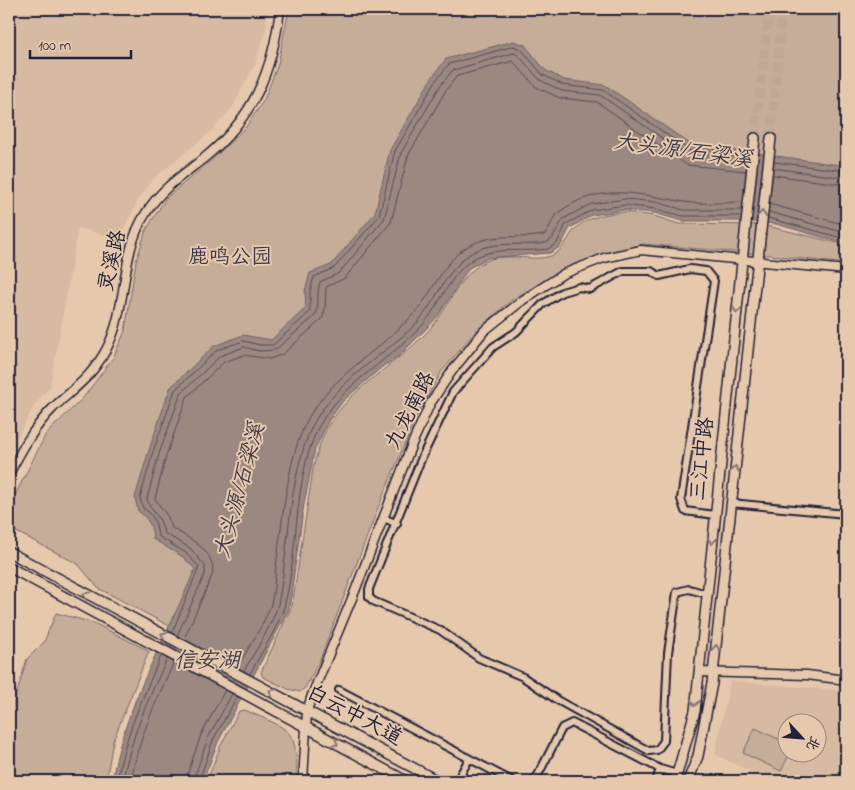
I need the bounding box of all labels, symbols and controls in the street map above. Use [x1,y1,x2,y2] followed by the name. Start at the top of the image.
[30,28,131,60] scale bar
[38,35,71,57] text: 100 m
[612,126,755,178] water label: 大头源/石梁溪
[756,210,767,218] one-way arrow
[91,227,135,295] street label: 灵溪路
[188,243,272,273] park label: 鹿鸣公园
[732,307,743,315] one-way arrow
[379,367,443,455] street label: 九龙南路
[684,416,722,502] street label: 三江中路
[208,419,275,562] water label: 大头源/石梁溪
[729,465,740,473] one-way arrow
[707,538,718,546] one-way arrow
[83,591,92,601] one-way arrow
[160,631,169,641] one-way arrow
[710,644,721,652] one-way arrow
[174,646,242,678] water label: 信安湖
[301,678,407,754] street label: 白云中大道
[269,688,278,698] one-way arrow
[690,699,701,707] one-way arrow
[778,712,828,762] north arrow
[800,732,825,754] text: 北
[330,737,339,747] one-way arrow

